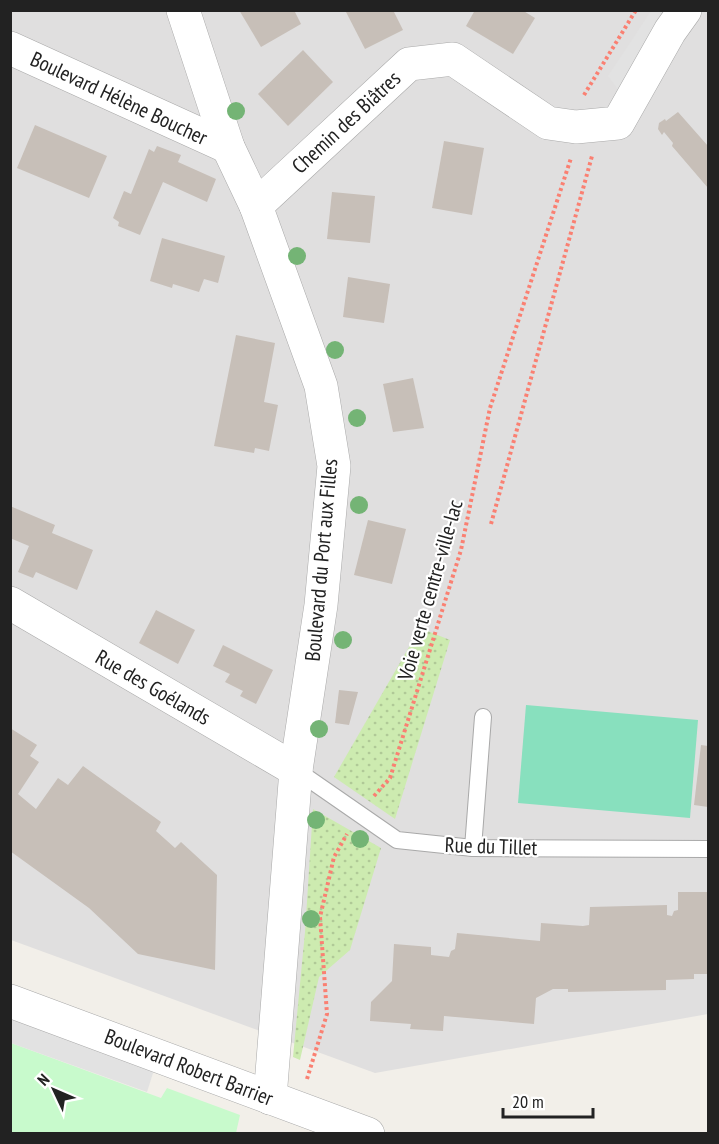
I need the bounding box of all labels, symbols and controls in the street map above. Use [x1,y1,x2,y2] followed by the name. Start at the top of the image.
[26,45,212,151] street label: Boulevard Hélène Boucher
[286,65,406,179] street label: Chemin des Biâtres
[299,458,343,662] street label: Boulevard du Port aux Filles
[391,496,469,684] street label: Voie verte centre-ville-lac
[91,643,215,731] street label: Rue des Goélands
[444,831,538,861] street label: Rue du Tillet
[101,1022,277,1112] street label: Boulevard Robert Barrier
[24,1060,84,1120] north arrow
[33,1070,53,1090] text: N
[503,1081,593,1119] scale bar
[512,1090,544,1113] text: 20 m

